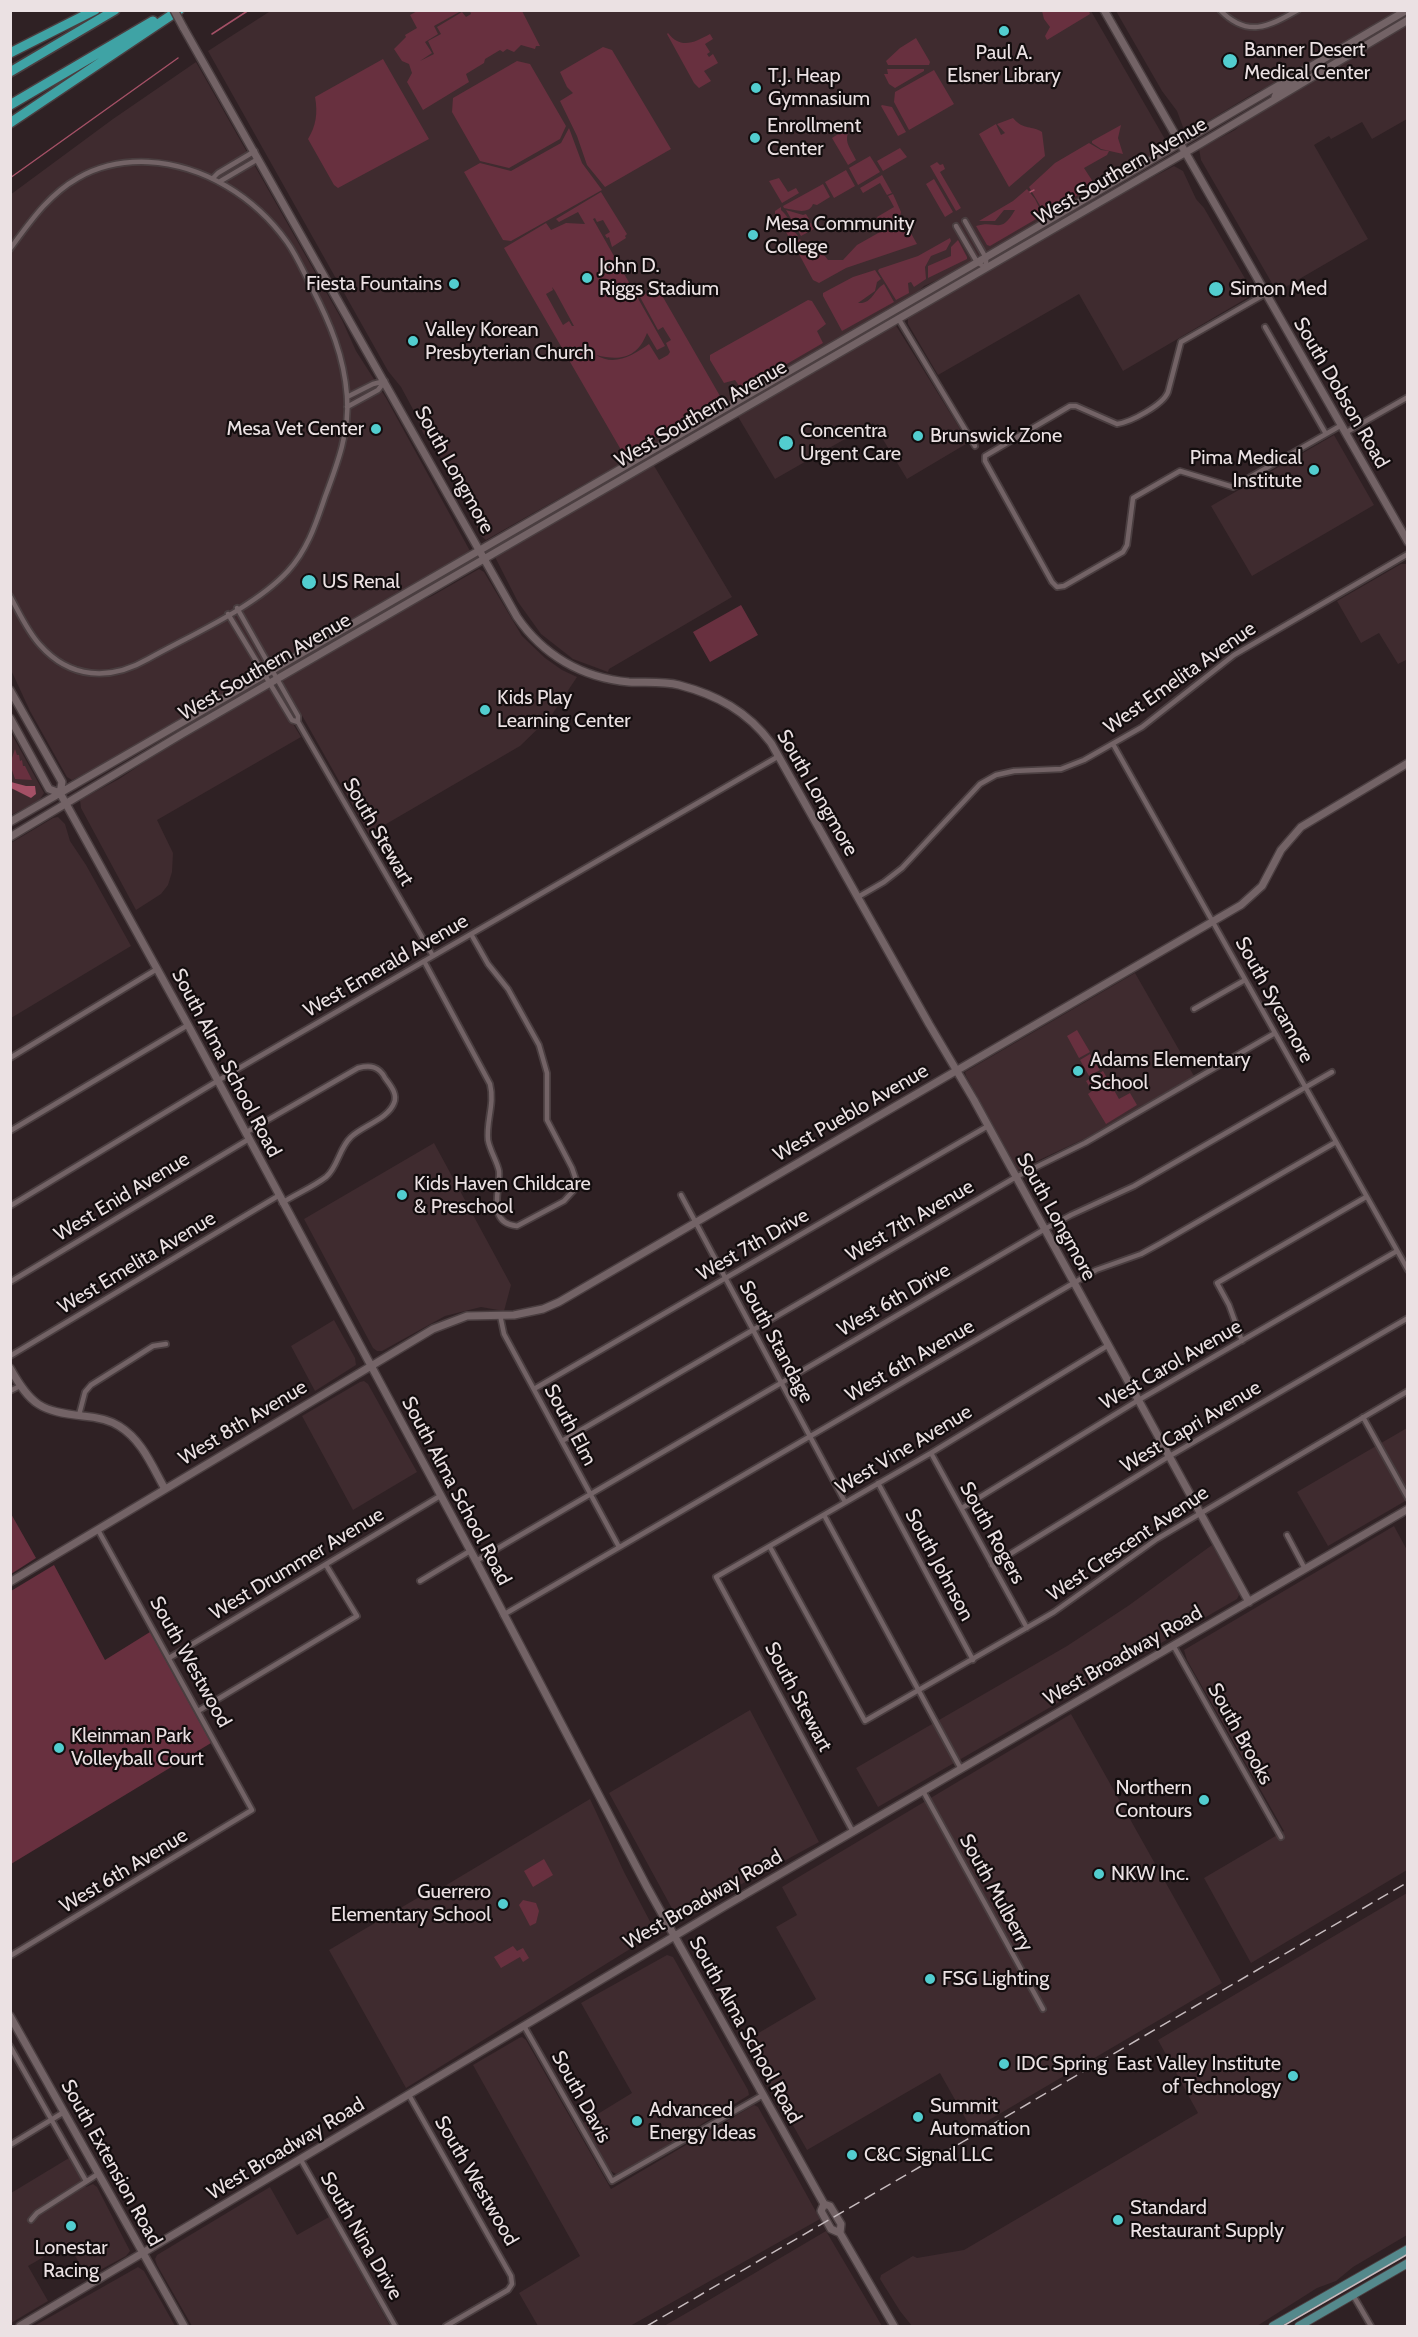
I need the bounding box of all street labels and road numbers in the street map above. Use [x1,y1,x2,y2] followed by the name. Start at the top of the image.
[1031,112,1211,230] street label: West Southern Avenue
[1288,313,1394,473] street label: South Dobson Road
[611,355,791,473] street label: West Southern Avenue
[409,402,499,538] street label: South Longmore
[175,608,355,726] street label: West Southern Avenue
[1099,617,1261,739] street label: West Emelita Avenue
[771,725,863,861] street label: South Longmore
[337,774,419,890] street label: South Stewart
[299,909,473,1023] street label: West Emerald Avenue
[1230,933,1318,1067] street label: South Sycamore
[166,965,286,1161] street label: South Alma School Road
[769,1059,933,1167] street label: West Pueblo Avenue
[50,1147,194,1247] street label: West Enid Avenue
[1011,1149,1101,1285] street label: South Longmore
[842,1175,978,1267] street label: West 7th Avenue
[693,1203,813,1287] street label: West 7th Drive
[54,1206,220,1320] street label: West Emelita Avenue
[833,1258,955,1342] street label: West 6th Drive
[734,1277,818,1407] street label: South Standage
[841,1314,979,1408] street label: West 6th Avenue
[1096,1315,1246,1415] street label: West Carol Avenue
[174,1375,312,1471] street label: West 8th Avenue
[1116,1376,1266,1478] street label: West Capri Avenue
[539,1380,601,1470] street label: South Elm
[396,1393,516,1589] street label: South Alma School Road
[832,1400,976,1500] street label: West Vine Avenue
[954,1478,1030,1588] street label: South Rogers
[1043,1481,1213,1607] street label: West Crescent Avenue
[206,1503,388,1625] street label: West Drummer Avenue
[899,1505,979,1625] street label: South Johnson
[144,1592,236,1732] street label: South Westwood
[1039,1601,1207,1711] street label: West Broadway Road
[759,1638,837,1756] street label: South Stewart
[1202,1679,1278,1789] street label: South Brooks
[56,1823,192,1919] street label: West 6th Avenue
[954,1830,1038,1956] street label: South Mulberry
[619,1845,787,1955] street label: West Broadway Road
[684,1932,806,2128] street label: South Alma School Road
[546,2047,616,2147] street label: South Davis
[55,2076,167,2250] street label: South Extension Road
[203,2093,369,2205] street label: West Broadway Road
[429,2112,523,2250] street label: South Westwood
[315,2168,407,2304] street label: South Nina Drive

